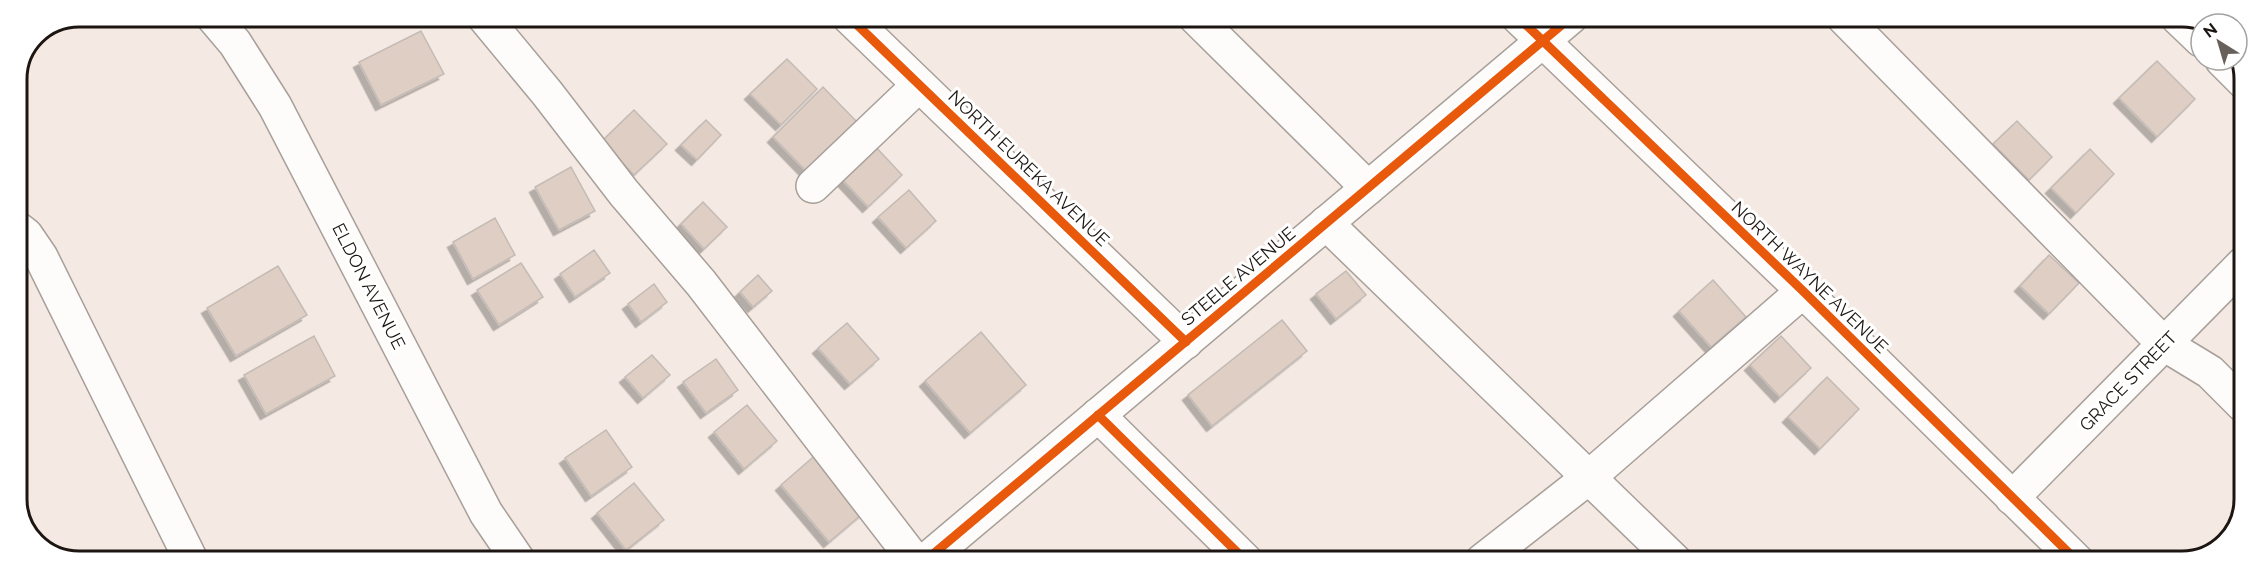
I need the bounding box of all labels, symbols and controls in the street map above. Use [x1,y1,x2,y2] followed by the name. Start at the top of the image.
[2189,12,2249,72] north arrow
[2200,19,2221,42] text: N
[944,86,1114,250] street label: NORTH EUREKA AVENUE
[1727,197,1893,357] street label: NORTH WAYNE AVENUE
[328,220,410,353] street label: ELDON AVENUE
[1177,222,1299,330] street label: STEELE AVENUE
[2075,327,2181,435] street label: GRACE STREET

